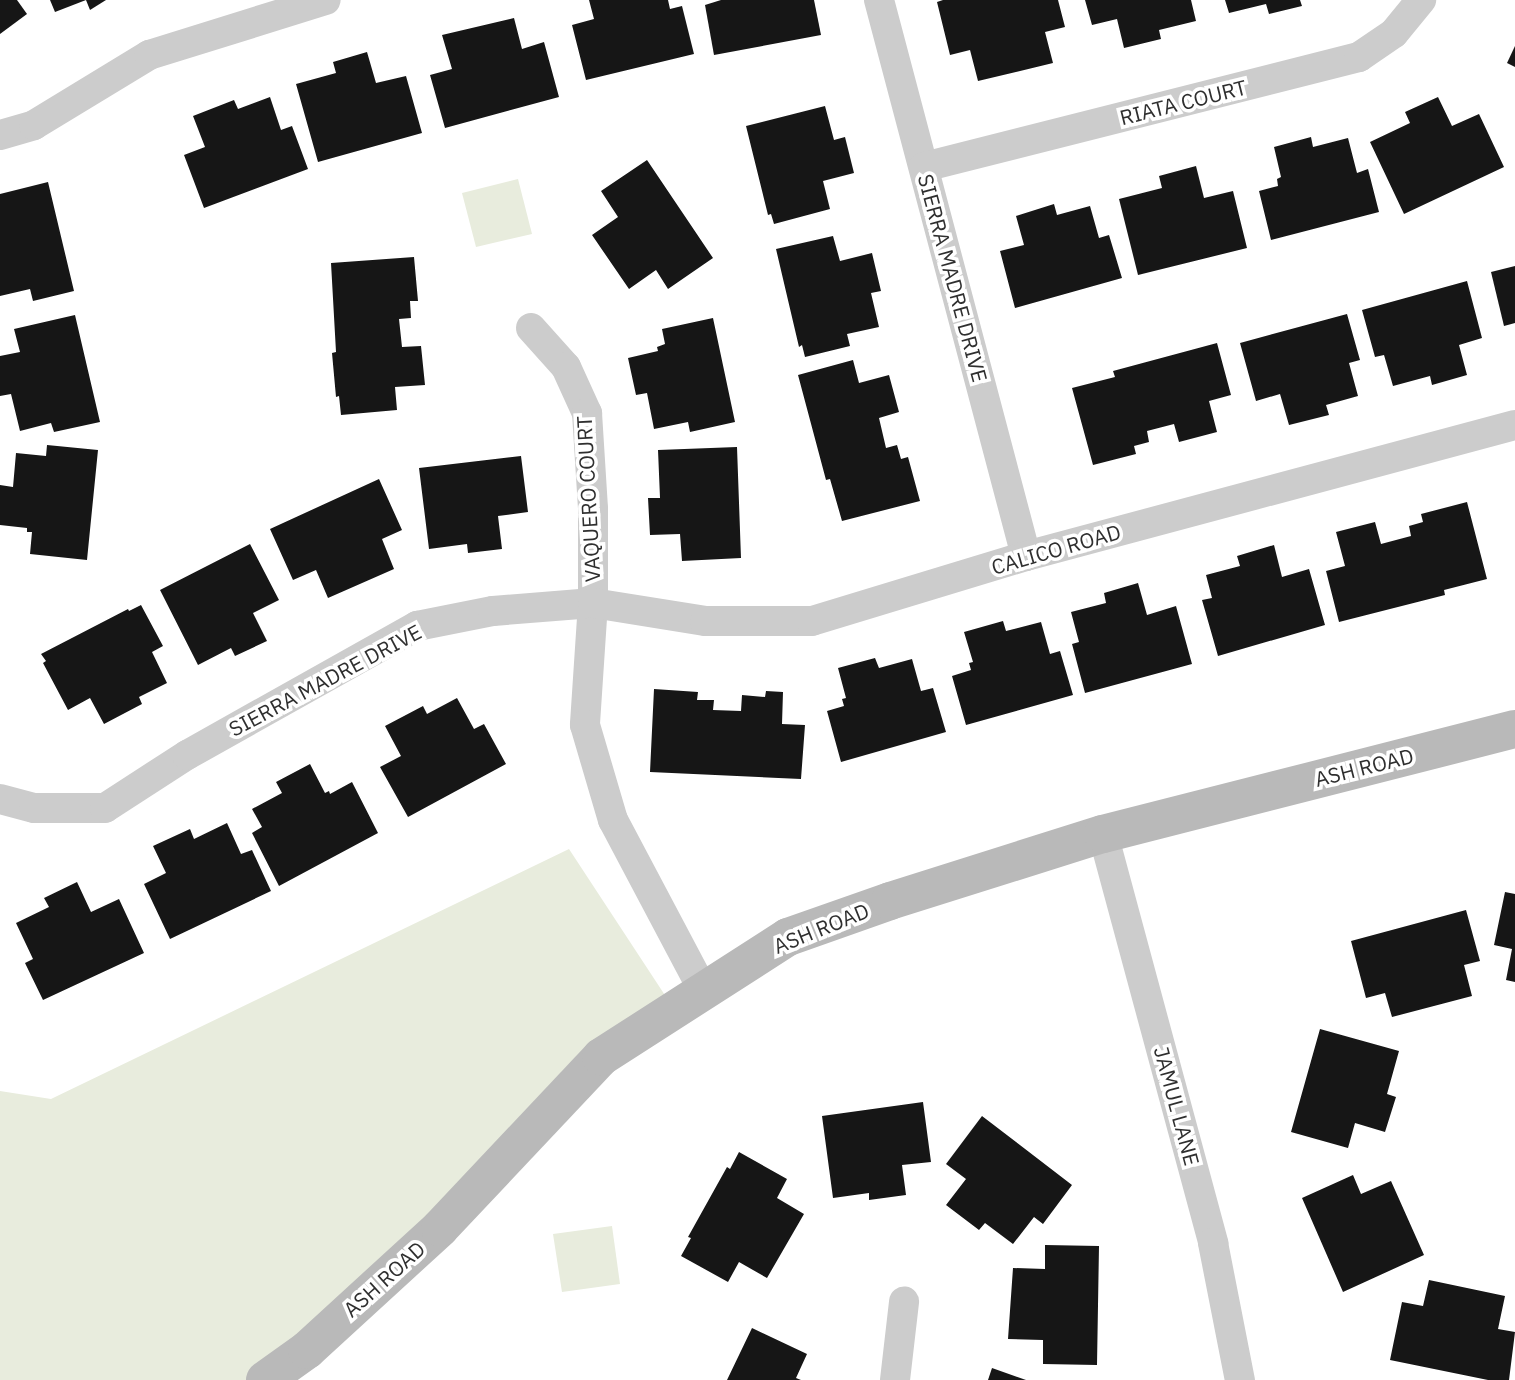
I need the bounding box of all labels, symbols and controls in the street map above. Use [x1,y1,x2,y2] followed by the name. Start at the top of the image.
[1117,74,1249,130] street label: RIATA COURT
[913,171,993,385] street label: SIERRA MADRE DRIVE
[571,415,605,583] street label: VAQUERO COURT
[988,519,1124,579] street label: CALICO ROAD
[224,619,426,741] street label: SIERRA MADRE DRIVE
[1312,743,1416,791] street label: ASH ROAD
[770,897,872,959] street label: ASH ROAD
[1149,1044,1205,1168] street label: JAMUL LANE
[338,1236,430,1322] street label: ASH ROAD

